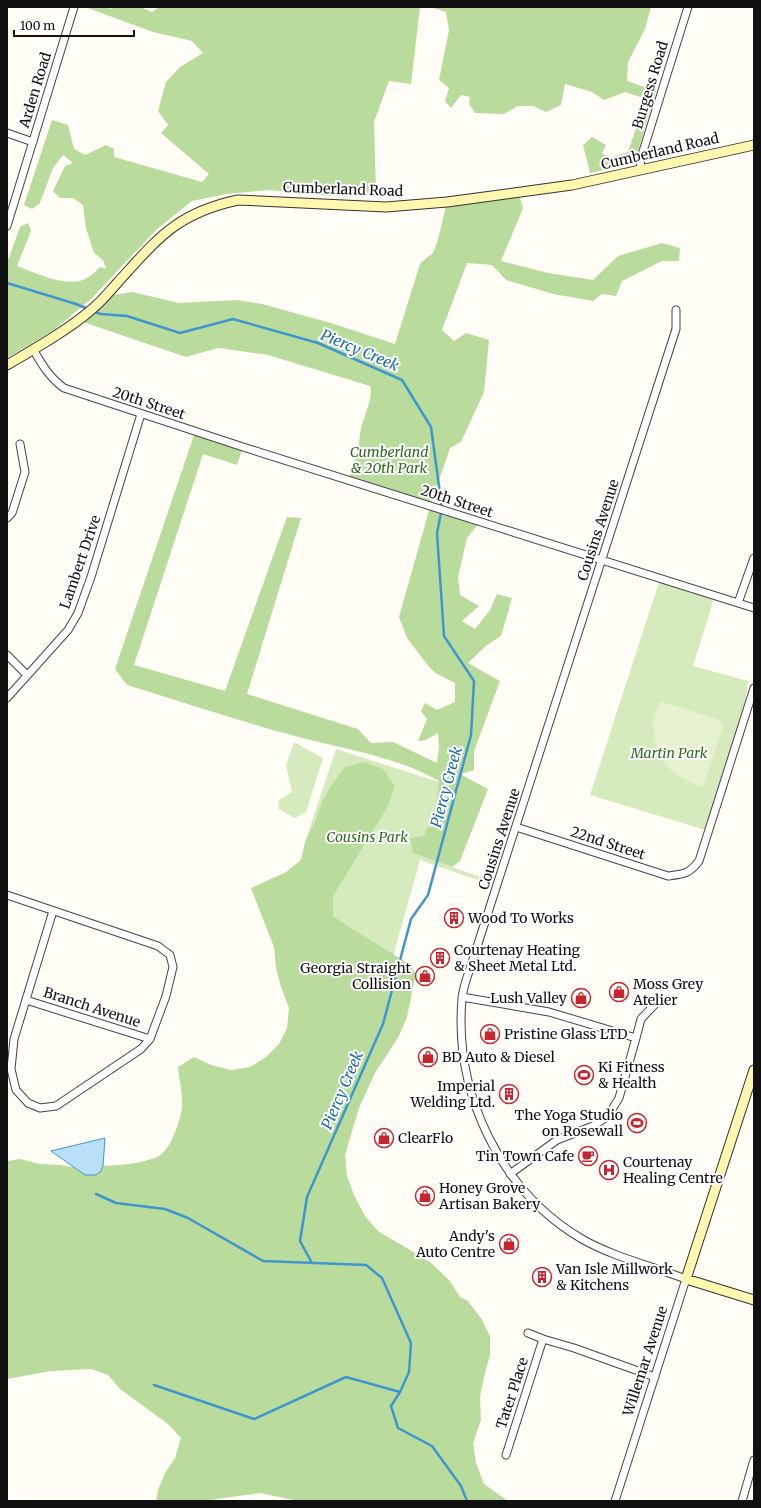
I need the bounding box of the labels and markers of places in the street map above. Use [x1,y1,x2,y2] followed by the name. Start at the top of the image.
[443,907,465,929] building icon: Wood To Works
[467,909,574,927] place label: Wood To Works
[454,941,581,975] place label: Courtenay Heating & Sheet Metal Ltd.
[429,947,451,969] building icon: Courtenay Heating & Sheet Metal Ltd.
[300,959,412,993] place label: Georgia Straight Collision
[414,965,436,987] shop icon: Georgia Straight Collision
[632,975,704,1009] place label: Moss Grey Atelier
[608,981,630,1003] shop icon: Moss Grey Atelier
[570,987,592,1009] shop icon: Lush Valley
[490,989,568,1007] place label: Lush Valley
[479,1023,501,1045] shop icon: Pristine Glass LTD
[504,1025,628,1043] place label: Pristine Glass LTD
[417,1046,439,1068] shop icon: BD Auto & Diesel
[442,1048,556,1066] place label: BD Auto & Diesel
[598,1058,665,1092] place label: Ki Fitness & Health
[573,1064,595,1086] sports icon: Ki Fitness & Health
[410,1077,496,1111] place label: Imperial Welding Ltd.
[498,1083,520,1105] building icon: Imperial Welding Ltd.
[514,1106,624,1140] place label: The Yoga Studio on Rosewall
[626,1112,648,1134] sports icon: The Yoga Studio on Rosewall
[373,1127,395,1149] shop icon: ClearFlo
[398,1129,453,1147] place label: ClearFlo
[577,1145,599,1167] cafe icon: Tin Town Cafe
[476,1147,574,1165] place label: Tin Town Cafe
[623,1153,723,1187] place label: Courtenay Healing Centre
[598,1159,620,1181] hospital icon: Courtenay Healing Centre
[438,1179,541,1213] place label: Honey Grove Artisan Bakery
[414,1185,436,1207] shop icon: Honey Grove Artisan Bakery
[415,1227,495,1261] place label: Andy's Auto Centre
[498,1233,520,1255] shop icon: Andy's Auto Centre
[555,1260,673,1294] place label: Van Isle Millwork & Kitchens
[531,1266,553,1288] building icon: Van Isle Millwork & Kitchens

